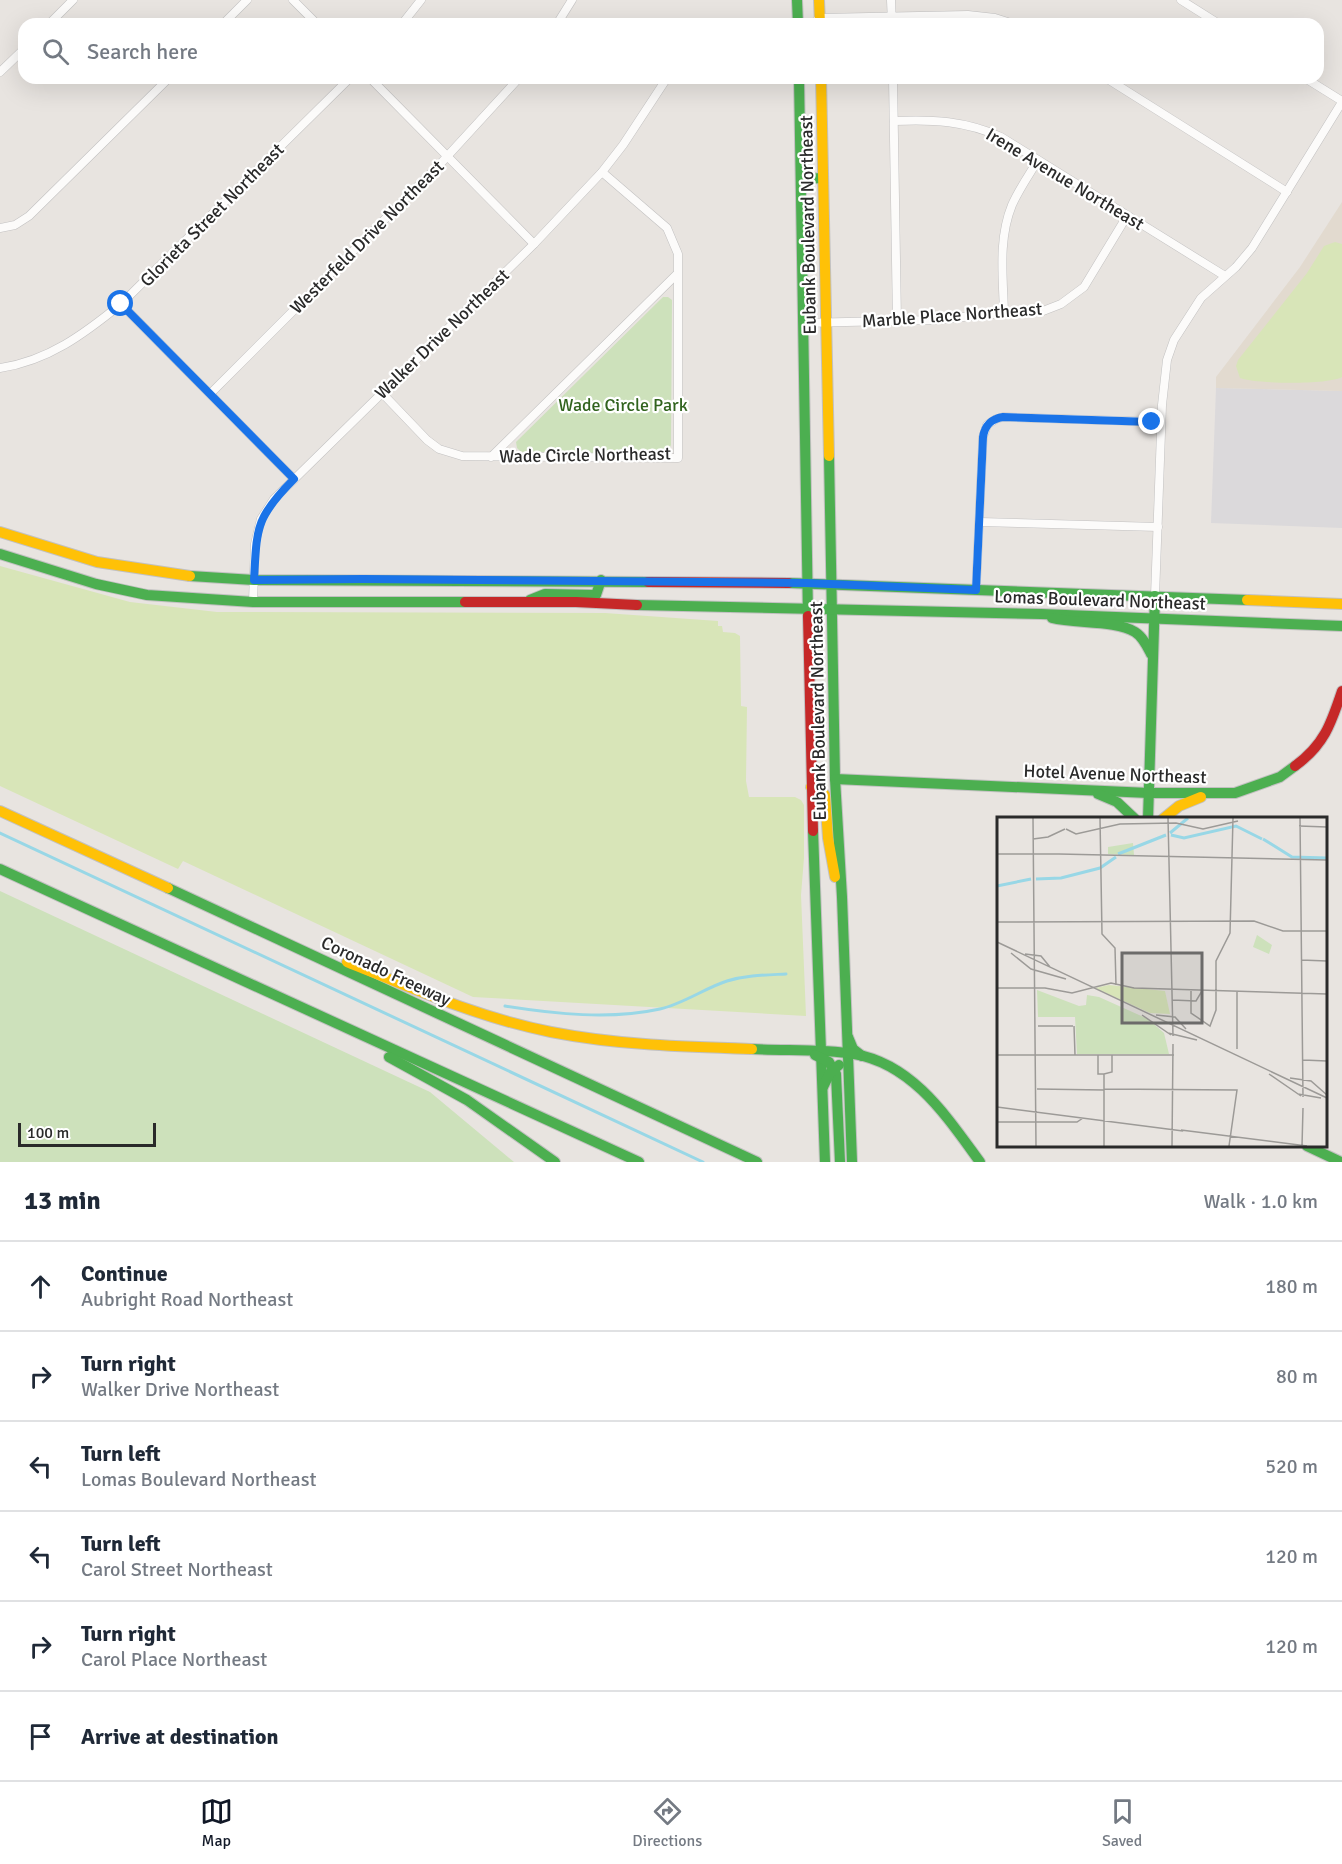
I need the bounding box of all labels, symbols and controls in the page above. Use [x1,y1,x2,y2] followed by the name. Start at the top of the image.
[18,18,1324,84] search box
[39,35,72,68] icon: search
[87,38,198,65] text: Search here
[795,115,821,335] street label: Eubank Boulevard Northeast
[982,123,1148,235] street label: Irene Avenue Northeast
[136,139,288,291] street label: Glorieta Street Northeast
[285,155,449,319] street label: Westerfeld Drive Northeast
[370,264,514,404] street label: Walker Drive Northeast
[107,290,133,316] route start
[861,298,1043,332] street label: Marble Place Northeast
[558,394,688,416] park label: Wade Circle Park
[1138,408,1164,434] route end
[499,443,671,467] street label: Wade Circle Northeast
[994,585,1206,615] street label: Lomas Boulevard Northeast
[805,601,831,821] street label: Eubank Boulevard Northeast
[1023,760,1207,788] street label: Hotel Avenue Northeast
[997,817,1327,1147] inset map
[318,931,455,1011] street label: Coronado Freeway
[18,1120,156,1148] scale bar
[27,1123,69,1143] text: 100 m
[24,1185,101,1217] text: 13 min
[1204,1189,1318,1214] text: Walk · 1.0 km
[81,1260,168,1287] text: Continue
[24,1270,57,1303] icon: ahead
[1265,1274,1318,1299] text: 180 m
[81,1287,293,1312] text: Aubright Road Northeast
[81,1350,176,1377] text: Turn right
[24,1360,57,1393] icon: right
[1276,1364,1318,1389] text: 80 m
[81,1377,279,1402] text: Walker Drive Northeast
[81,1440,161,1467] text: Turn left
[24,1450,57,1483] icon: left
[1265,1454,1318,1479] text: 520 m
[81,1467,316,1492] text: Lomas Boulevard Northeast
[81,1530,161,1557] text: Turn left
[24,1540,57,1573] icon: left
[1265,1544,1318,1569] text: 120 m
[81,1557,273,1582] text: Carol Street Northeast
[81,1620,176,1647] text: Turn right
[24,1630,57,1663] icon: right
[1265,1634,1318,1659] text: 120 m
[81,1647,267,1672] text: Carol Place Northeast
[24,1720,57,1753] icon: arrive
[81,1723,278,1750] text: Arrive at destination
[200,1795,233,1851] tab: Map
[632,1795,702,1851] tab: Directions
[1102,1795,1142,1851] tab: Saved

